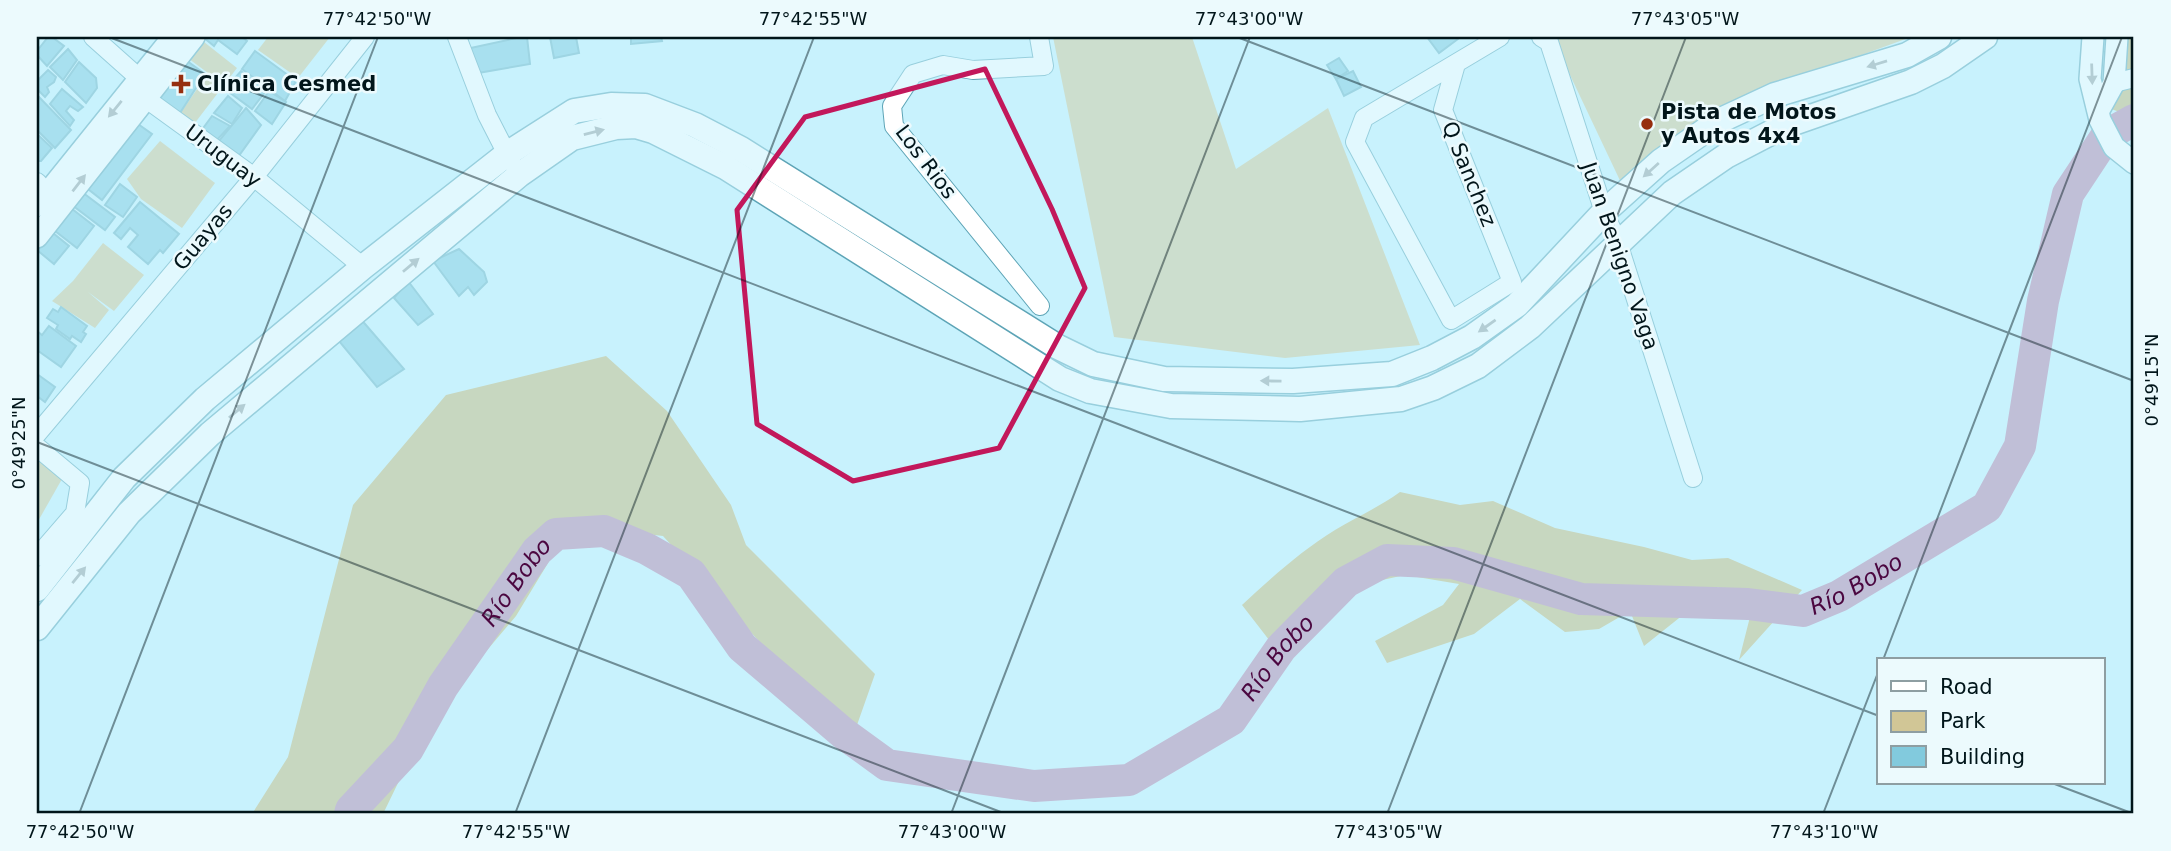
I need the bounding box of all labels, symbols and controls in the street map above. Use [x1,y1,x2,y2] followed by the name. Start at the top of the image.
[323,8,432,29] text: 77°42'50"W
[759,8,868,29] text: 77°42'55"W
[1195,8,1304,29] text: 77°43'00"W
[1631,8,1740,29] text: 77°43'05"W
[1867,60,1888,70] one-way arrow
[2086,63,2098,85] one-way arrow
[197,72,376,96] place label: Clínica Cesmed
[171,74,191,94] marker: Clínica Cesmed
[107,99,122,117] one-way arrow
[1661,100,1837,148] place label: Pista de Motos y Autos 4x4
[1639,116,1655,132] marker: Pista de Motos y Autos 4x4
[1437,118,1501,230] street label: Q Sanchez
[180,120,266,192] street label: Uruguay
[891,120,961,204] street label: Los Rios
[583,126,605,137] one-way arrow
[1576,157,1663,353] street label: Juan Benigno Vaga
[1642,162,1660,178] one-way arrow
[71,175,86,193] one-way arrow
[169,199,237,275] street label: Guayas
[403,258,420,273] one-way arrow
[1478,319,1496,333] one-way arrow
[2141,334,2162,426] text: 0°49'15"N
[1260,375,1282,387] one-way arrow
[8,397,29,489] text: 0°49'25"N
[228,403,246,419] one-way arrow
[476,532,556,631] water label: Río Bobo
[1806,548,1907,620] water label: Río Bobo
[72,566,87,584] one-way arrow
[1236,609,1319,705] water label: Río Bobo
[1877,658,2104,784] legend
[1940,675,1993,699] text: Road
[1940,709,1986,733] text: Park
[1940,745,2025,769] text: Building
[26,821,135,842] text: 77°42'50"W
[462,821,571,842] text: 77°42'55"W
[898,821,1007,842] text: 77°43'00"W
[1334,821,1443,842] text: 77°43'05"W
[1770,821,1879,842] text: 77°43'10"W

